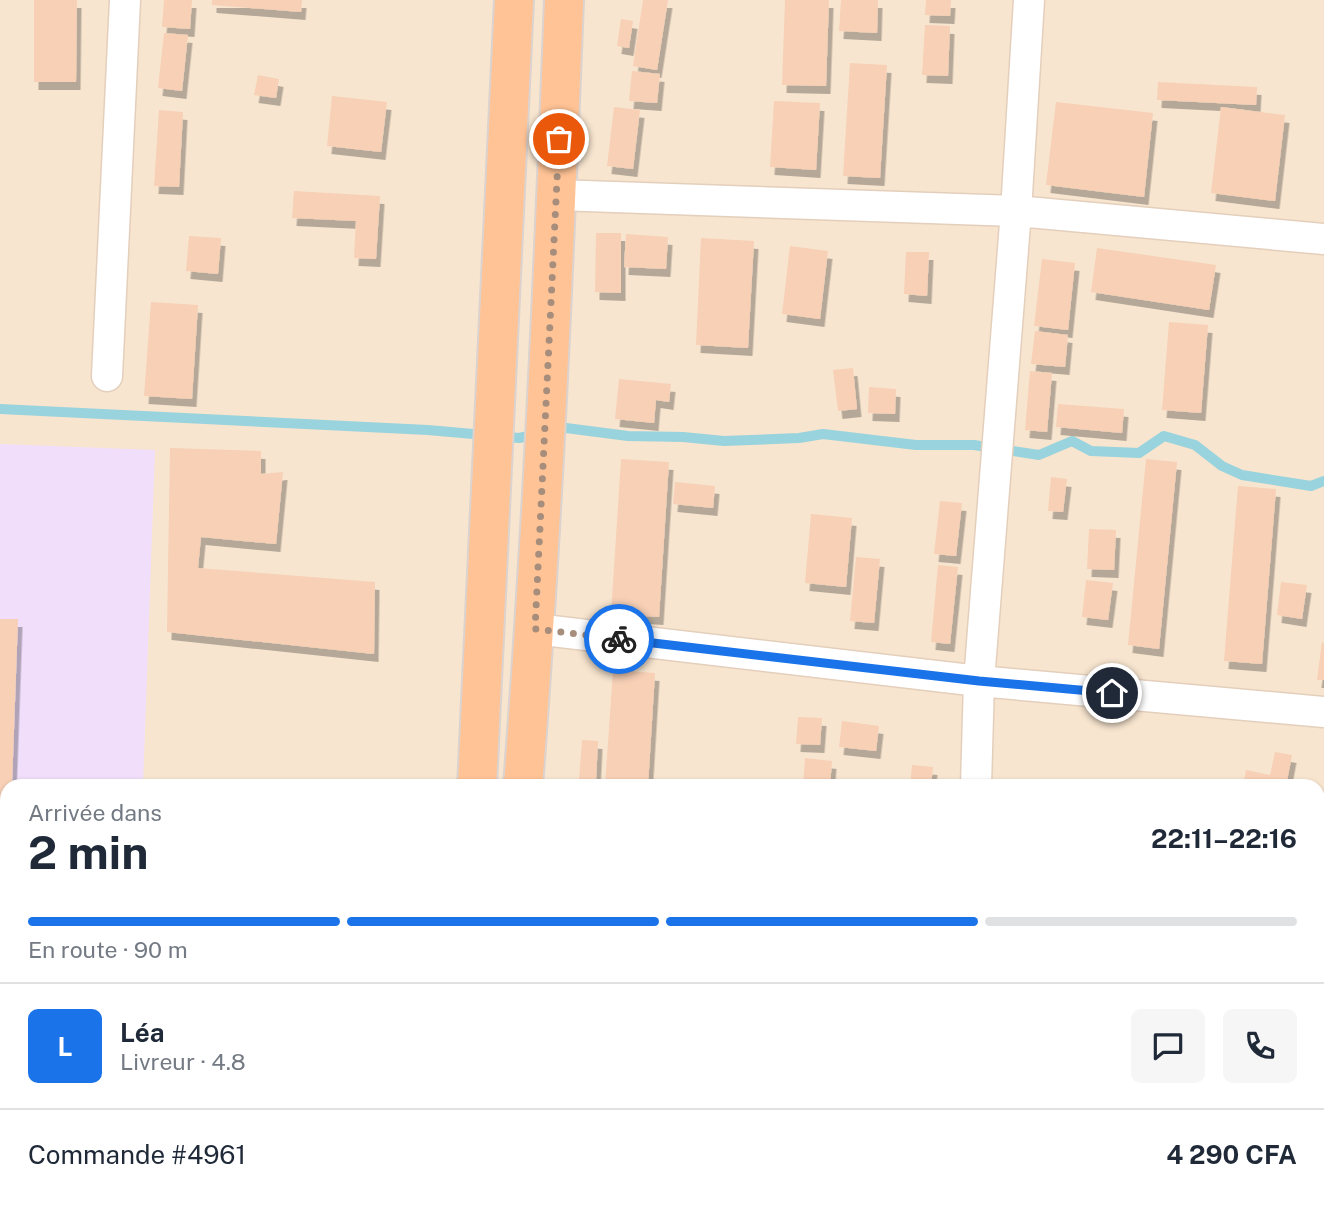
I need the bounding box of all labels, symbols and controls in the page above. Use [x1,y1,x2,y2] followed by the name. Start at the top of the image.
[529,109,589,169] pin
[540,120,578,158] icon: bag
[584,604,654,674] courier
[600,620,638,658] icon: bike
[1082,663,1142,723] pin
[1093,674,1131,712] icon: home
[28,799,162,826] text: Arrivée dans
[1151,823,1297,854] text: 22:11–22:16
[28,825,148,879] text: 2 min
[28,936,188,963] text: En route · 90 m
[1131,1009,1205,1083] button: chat
[1223,1009,1297,1083] button: phone
[120,1017,164,1048] text: Léa
[57,1031,73,1062] text: L
[120,1048,246,1075] text: Livreur · 4.8
[28,1139,246,1170] text: Commande #4961
[1166,1139,1297,1170] text: 4 290 CFA

